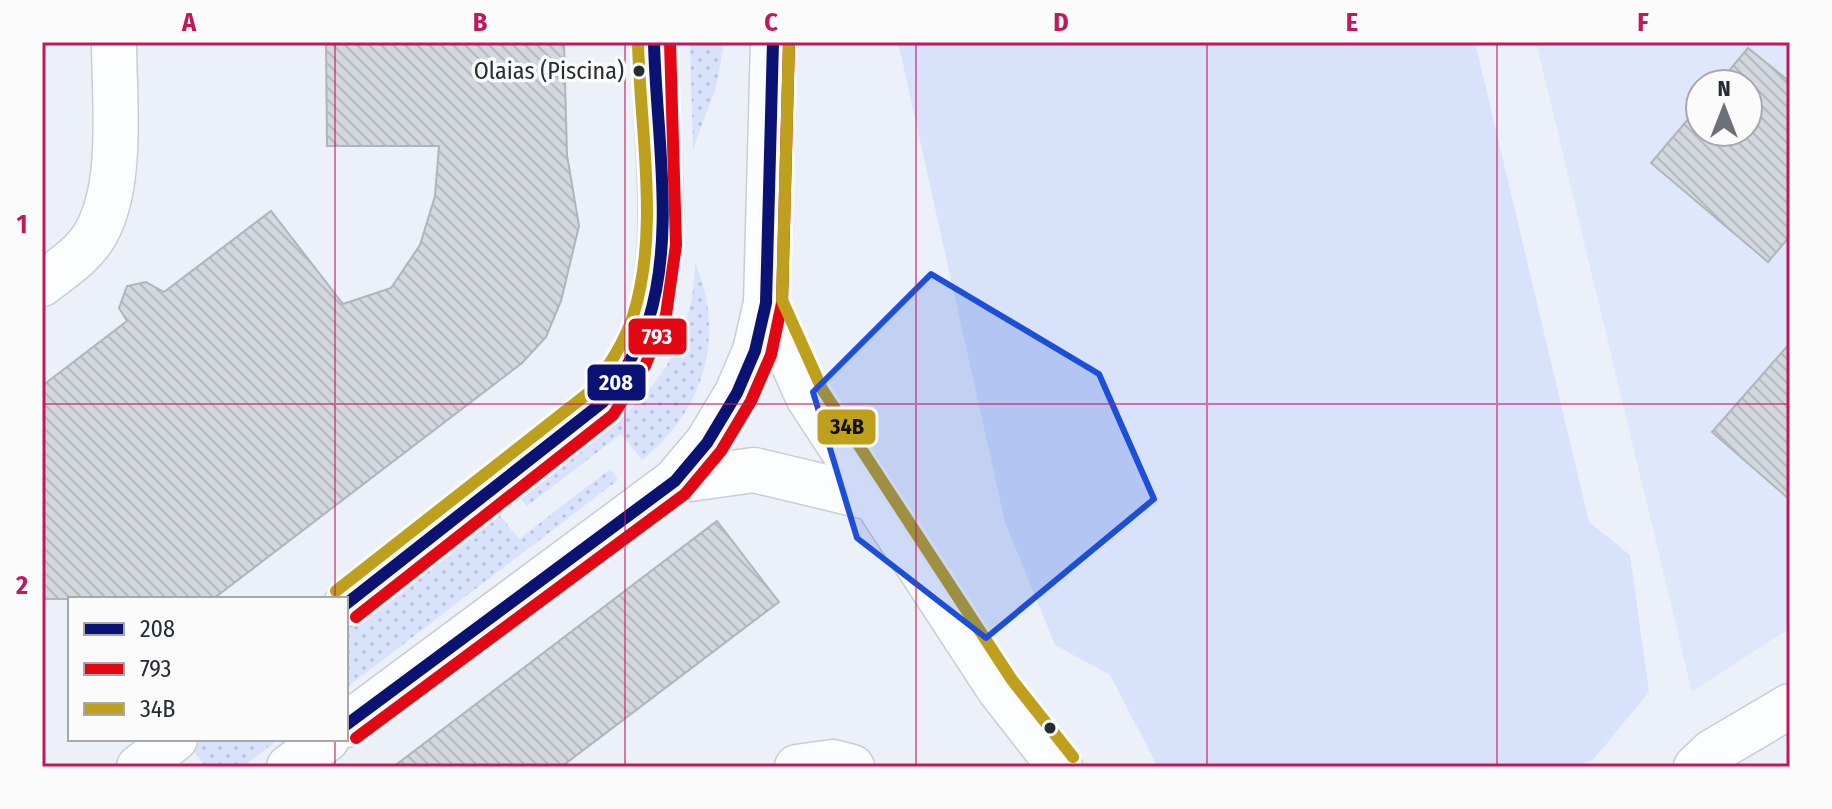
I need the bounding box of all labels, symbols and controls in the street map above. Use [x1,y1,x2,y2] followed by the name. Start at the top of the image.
[181,7,197,38] text: A
[473,7,488,38] text: B
[764,7,778,38] text: C
[1053,7,1069,38] text: D
[1346,7,1358,38] text: E
[1637,7,1649,38] text: F
[474,57,624,85] place label: Olaias (Piscina)
[631,63,647,79] marker: Olaias (Piscina)
[1684,68,1764,148] north arrow
[1717,75,1731,102] text: N
[17,209,28,240] text: 1
[627,317,688,356] line badge: 793
[642,323,672,350] text: 793
[586,363,647,402] line badge: 208
[598,369,633,396] text: 208
[816,408,877,446] line badge: 34B
[829,413,864,440] text: 34B
[15,570,28,601] text: 2
[68,597,348,741] legend
[140,615,175,643] text: 208
[140,655,171,683] text: 793
[140,695,175,723] text: 34B
[1042,720,1058,736] unlabelled marker

